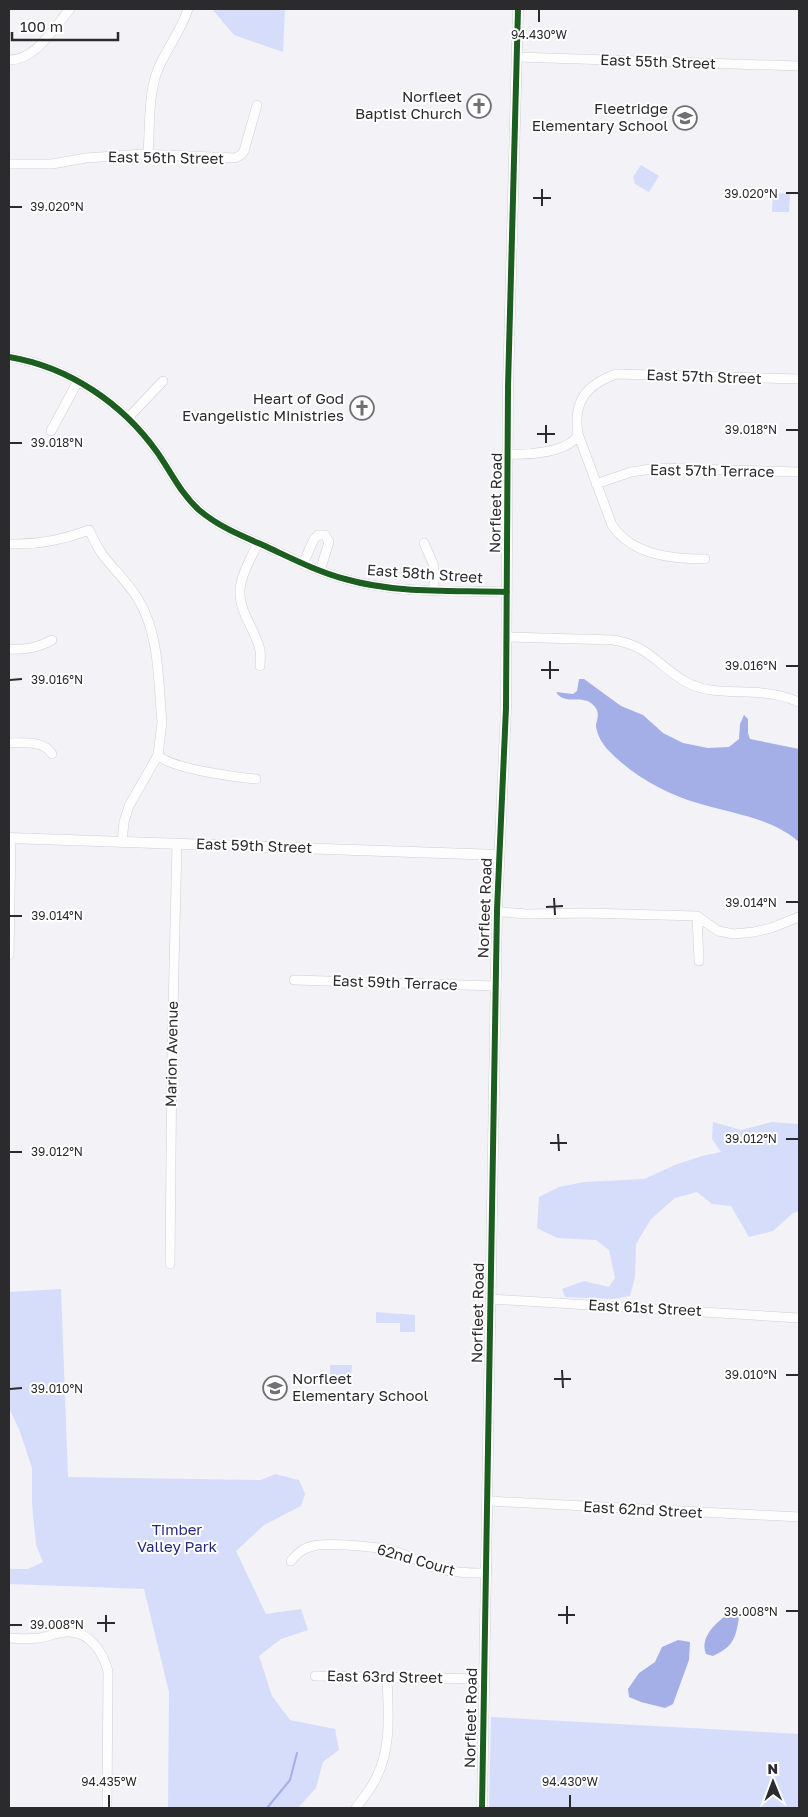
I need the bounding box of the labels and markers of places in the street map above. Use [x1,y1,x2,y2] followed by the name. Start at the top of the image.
[355,87,462,122] place label: Norfleet Baptist Church
[466,93,492,119] church icon: Norfleet Baptist Church
[532,99,668,134] place label: Fleetridge Elementary School
[672,105,698,131] school or university icon: Fleetridge Elementary School
[182,389,344,424] place label: Heart of God Evangelistic Ministries
[349,395,375,421] church icon: Heart of God Evangelistic Ministries
[292,1369,428,1404] place label: Norfleet Elementary School
[262,1375,288,1401] school or university icon: Norfleet Elementary School

